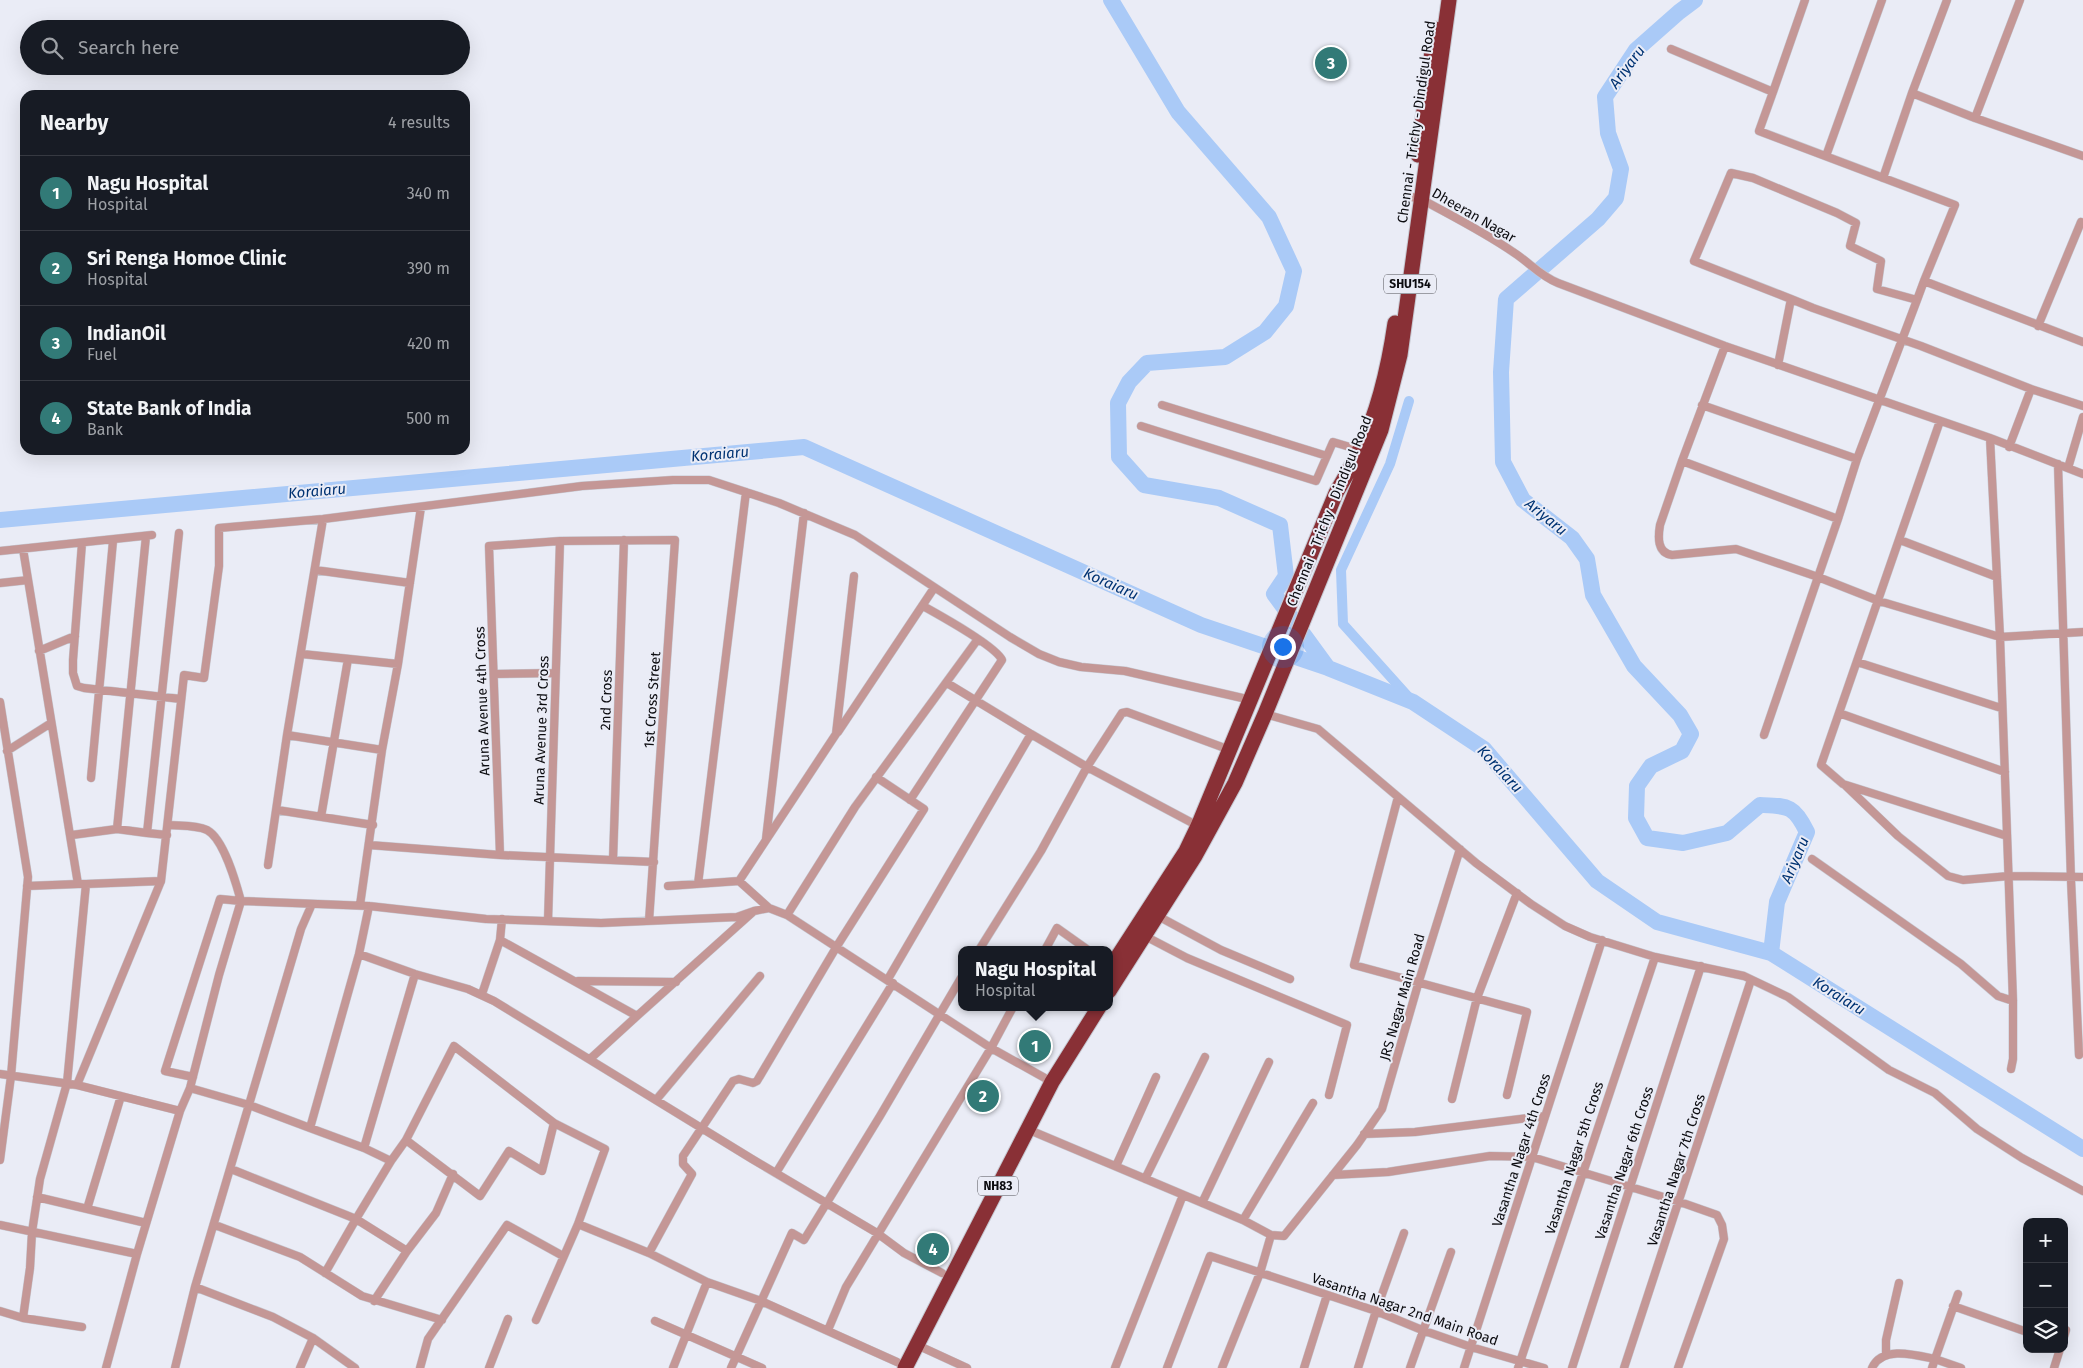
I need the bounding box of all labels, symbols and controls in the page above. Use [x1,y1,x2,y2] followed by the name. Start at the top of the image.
[20,20,470,75] search box
[1394,20,1439,224] street label: Chennai - Trichy - Dindigul Road
[38,34,66,62] icon: search
[78,36,179,59] text: Search here
[1605,42,1649,93] water label: Ariyaru
[1315,44,1347,82] pin: 3
[40,110,108,136] text: Nearby
[388,113,450,132] text: 4 results
[87,172,208,195] text: Nagu Hospital
[52,184,60,203] text: 1
[407,184,450,203] text: 340 m
[1429,185,1519,247] street label: Dheeran Nagar
[87,195,148,214] text: Hospital
[87,247,286,270] text: Sri Renga Homoe Clinic
[52,259,60,278] text: 2
[407,259,450,278] text: 390 m
[87,270,148,289] text: Hospital
[1384,274,1436,294] road number: SHU154
[87,322,166,345] text: IndianOil
[52,334,60,353] text: 3
[407,334,450,353] text: 420 m
[87,345,117,364] text: Fuel
[87,397,252,420] text: State Bank of India
[51,409,61,428] text: 4
[406,409,450,428] text: 500 m
[1283,413,1376,609] street label: Chennai - Trichy - Dindigul Road
[87,420,123,439] text: Bank
[690,443,750,465] water label: Koraiaru
[287,480,347,502] water label: Koraiaru
[1521,494,1571,539] water label: Ariyaru
[1081,564,1141,604] water label: Koraiaru
[471,626,494,776] street label: Aruna Avenue 4th Cross
[1270,634,1296,660] your location
[641,650,664,749] street label: 1st Cross Street
[530,655,553,805] street label: Aruna Avenue 3rd Cross
[597,669,616,731] street label: 2nd Cross
[1474,742,1526,796] water label: Koraiaru
[1777,834,1813,887] water label: Ariyaru
[1376,932,1429,1063] street label: JRS Nagar Main Road
[958,946,1113,1011] popup
[975,958,1096,981] text: Nagu Hospital
[1810,973,1868,1019] water label: Koraiaru
[975,981,1036,1000] text: Hospital
[1019,1027,1051,1065] pin: 1
[1489,1071,1554,1229] street label: Vasantha Nagar 4th Cross
[967,1077,999,1115] pin: 2
[1542,1079,1607,1237] street label: Vasantha Nagar 5th Cross
[1592,1084,1657,1242] street label: Vasantha Nagar 6th Cross
[1644,1091,1709,1248] street label: Vasantha Nagar 7th Cross
[978,1176,1018,1196] road number: NH83
[2023,1218,2068,1353] map controls
[2023,1218,2068,1263] button: +
[917,1230,949,1268] pin: 4
[2023,1263,2068,1308] button: −
[1309,1270,1500,1349] street label: Vasantha Nagar 2nd Main Road
[2023,1308,2068,1353] button: layers

